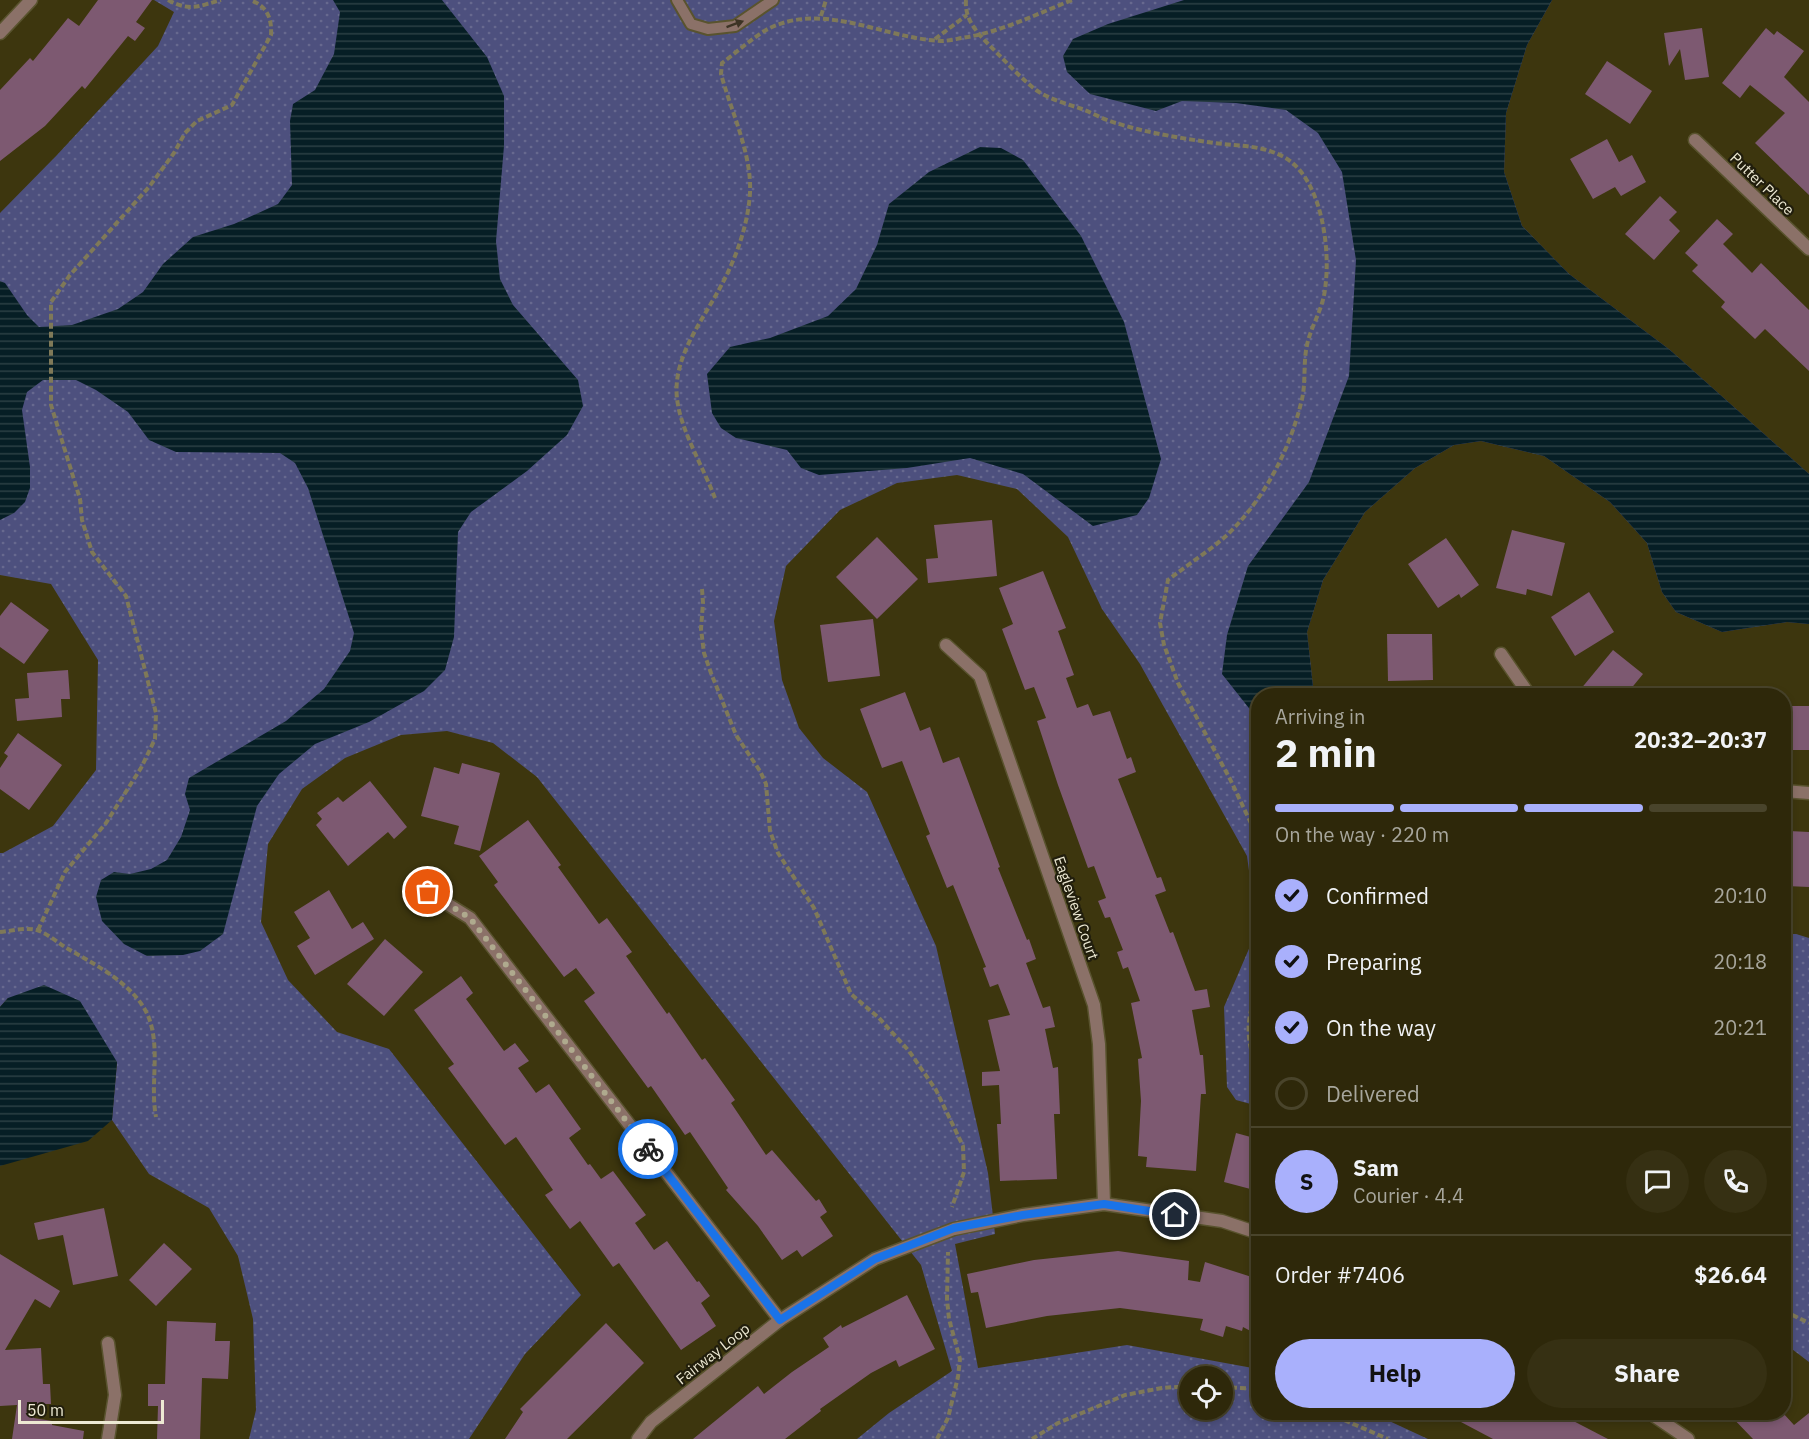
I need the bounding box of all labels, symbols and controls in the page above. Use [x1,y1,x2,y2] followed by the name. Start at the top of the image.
[726,18,744,28] one-way arrow
[1726,148,1798,219] street label: Putter Place
[1275,703,1365,730] text: Arriving in
[1634,725,1767,754] text: 20:32–20:37
[1275,727,1377,778] text: 2 min
[1275,821,1449,848] text: On the way · 220 m
[1050,854,1103,962] street label: Eagleview Court
[402,866,453,917] pin
[411,875,444,908] icon: bag
[1275,879,1308,912] icon: check
[1326,881,1429,910] text: Confirmed
[1713,882,1767,909] text: 20:10
[1275,945,1308,978] icon: check
[1326,947,1421,976] text: Preparing
[1713,948,1767,975] text: 20:18
[1275,1011,1308,1044] icon: check
[1326,1013,1436,1042] text: On the way
[1713,1014,1767,1041] text: 20:21
[1326,1079,1420,1108] text: Delivered
[618,1119,678,1179] courier
[632,1133,665,1166] icon: bike
[1626,1150,1689,1213] button: chat
[1704,1150,1767,1213] button: phone
[1353,1153,1399,1182] text: Sam
[1300,1167,1313,1196] text: S
[1353,1182,1464,1209] text: Courier · 4.4
[1149,1189,1200,1240] pin
[1158,1198,1191,1231] icon: home
[1275,1260,1405,1289] text: Order #7406
[1694,1260,1767,1289] text: $26.64
[672,1319,753,1388] street label: Fairway Loop
[1275,1339,1515,1408] button: Help
[1527,1339,1767,1408] button: Share
[1179,1366,1233,1420] map controls
[1179,1366,1233,1420] button: locate
[18,1397,164,1424] scale bar
[27,1400,64,1420] text: 50 m

